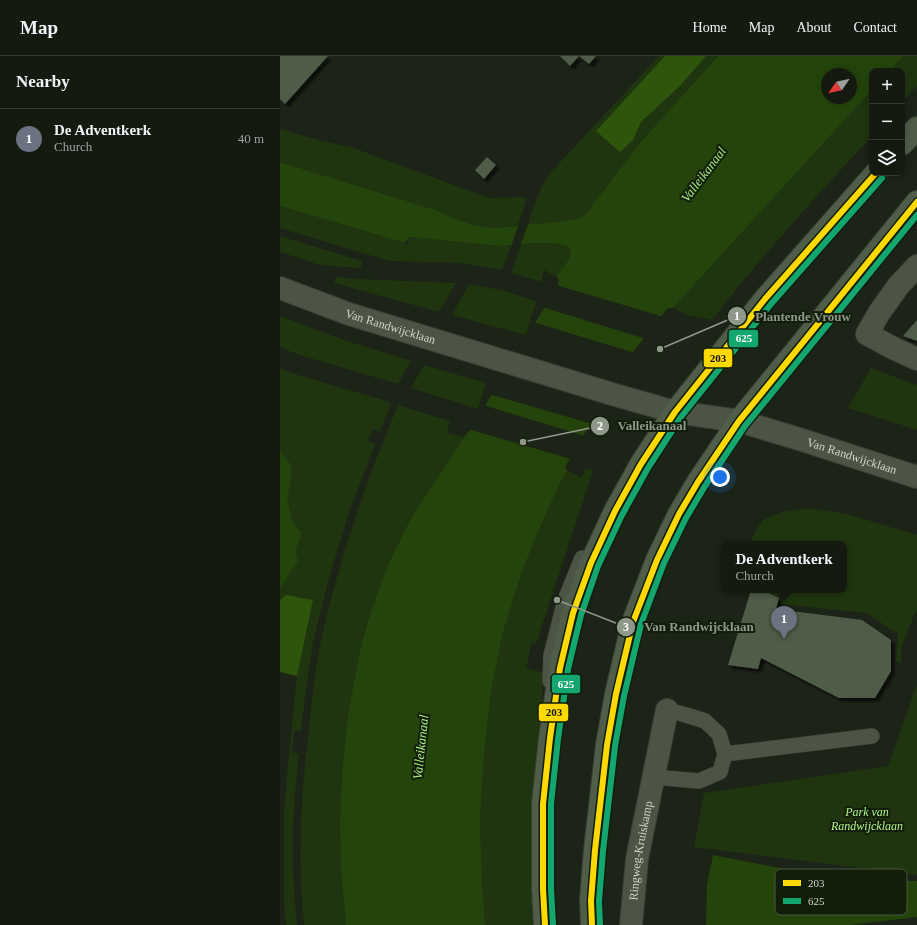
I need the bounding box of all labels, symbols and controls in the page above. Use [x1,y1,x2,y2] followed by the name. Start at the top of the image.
[20,17,58,38] text: Map
[693,20,727,35] text: Home
[749,20,774,35] text: Map
[796,20,831,35] text: About
[853,20,897,35] text: Contact
[821,68,857,104] north arrow
[869,68,905,176] map controls
[869,68,905,104] button: +
[16,72,70,91] text: Nearby
[869,104,905,140] button: −
[54,122,151,138] text: De Adventkerk
[26,131,32,146] text: 1
[238,131,264,146] text: 40 m
[54,139,92,154] text: Church
[869,140,905,176] button: layers
[678,144,729,205] water label: Valleikanaal
[727,304,859,329] callout: Plantende Vrouw
[344,306,437,347] street label: Van Randwijcklaan
[734,309,740,323] text: 1
[755,309,851,324] text: Plantende Vrouw
[728,329,759,348] line badge: 625
[736,332,753,344] text: 625
[703,348,733,368] line badge: 203
[710,352,727,364] text: 203
[590,413,695,438] callout: Valleikanaal
[618,418,687,433] text: Valleikanaal
[597,419,603,433] text: 2
[805,435,899,477] street label: Van Randwijcklaan
[710,467,730,487] your location
[721,541,847,593] popup
[735,551,833,567] text: De Adventkerk
[735,568,774,583] text: Church
[771,606,797,639] pin: 1
[616,614,762,639] callout: Van Randwijcklaan
[644,619,755,634] text: Van Randwijcklaan
[623,620,629,634] text: 3
[551,674,581,694] line badge: 625
[558,678,575,690] text: 625
[538,703,569,722] line badge: 203
[546,706,563,718] text: 203
[410,714,431,780] water label: Valleikanaal
[626,800,656,901] street label: Ringweg-Kruiskamp
[830,805,903,833] park label: Park van Randwijcklaan
[775,869,907,915] legend
[808,877,825,889] text: 203
[808,895,825,907] text: 625

